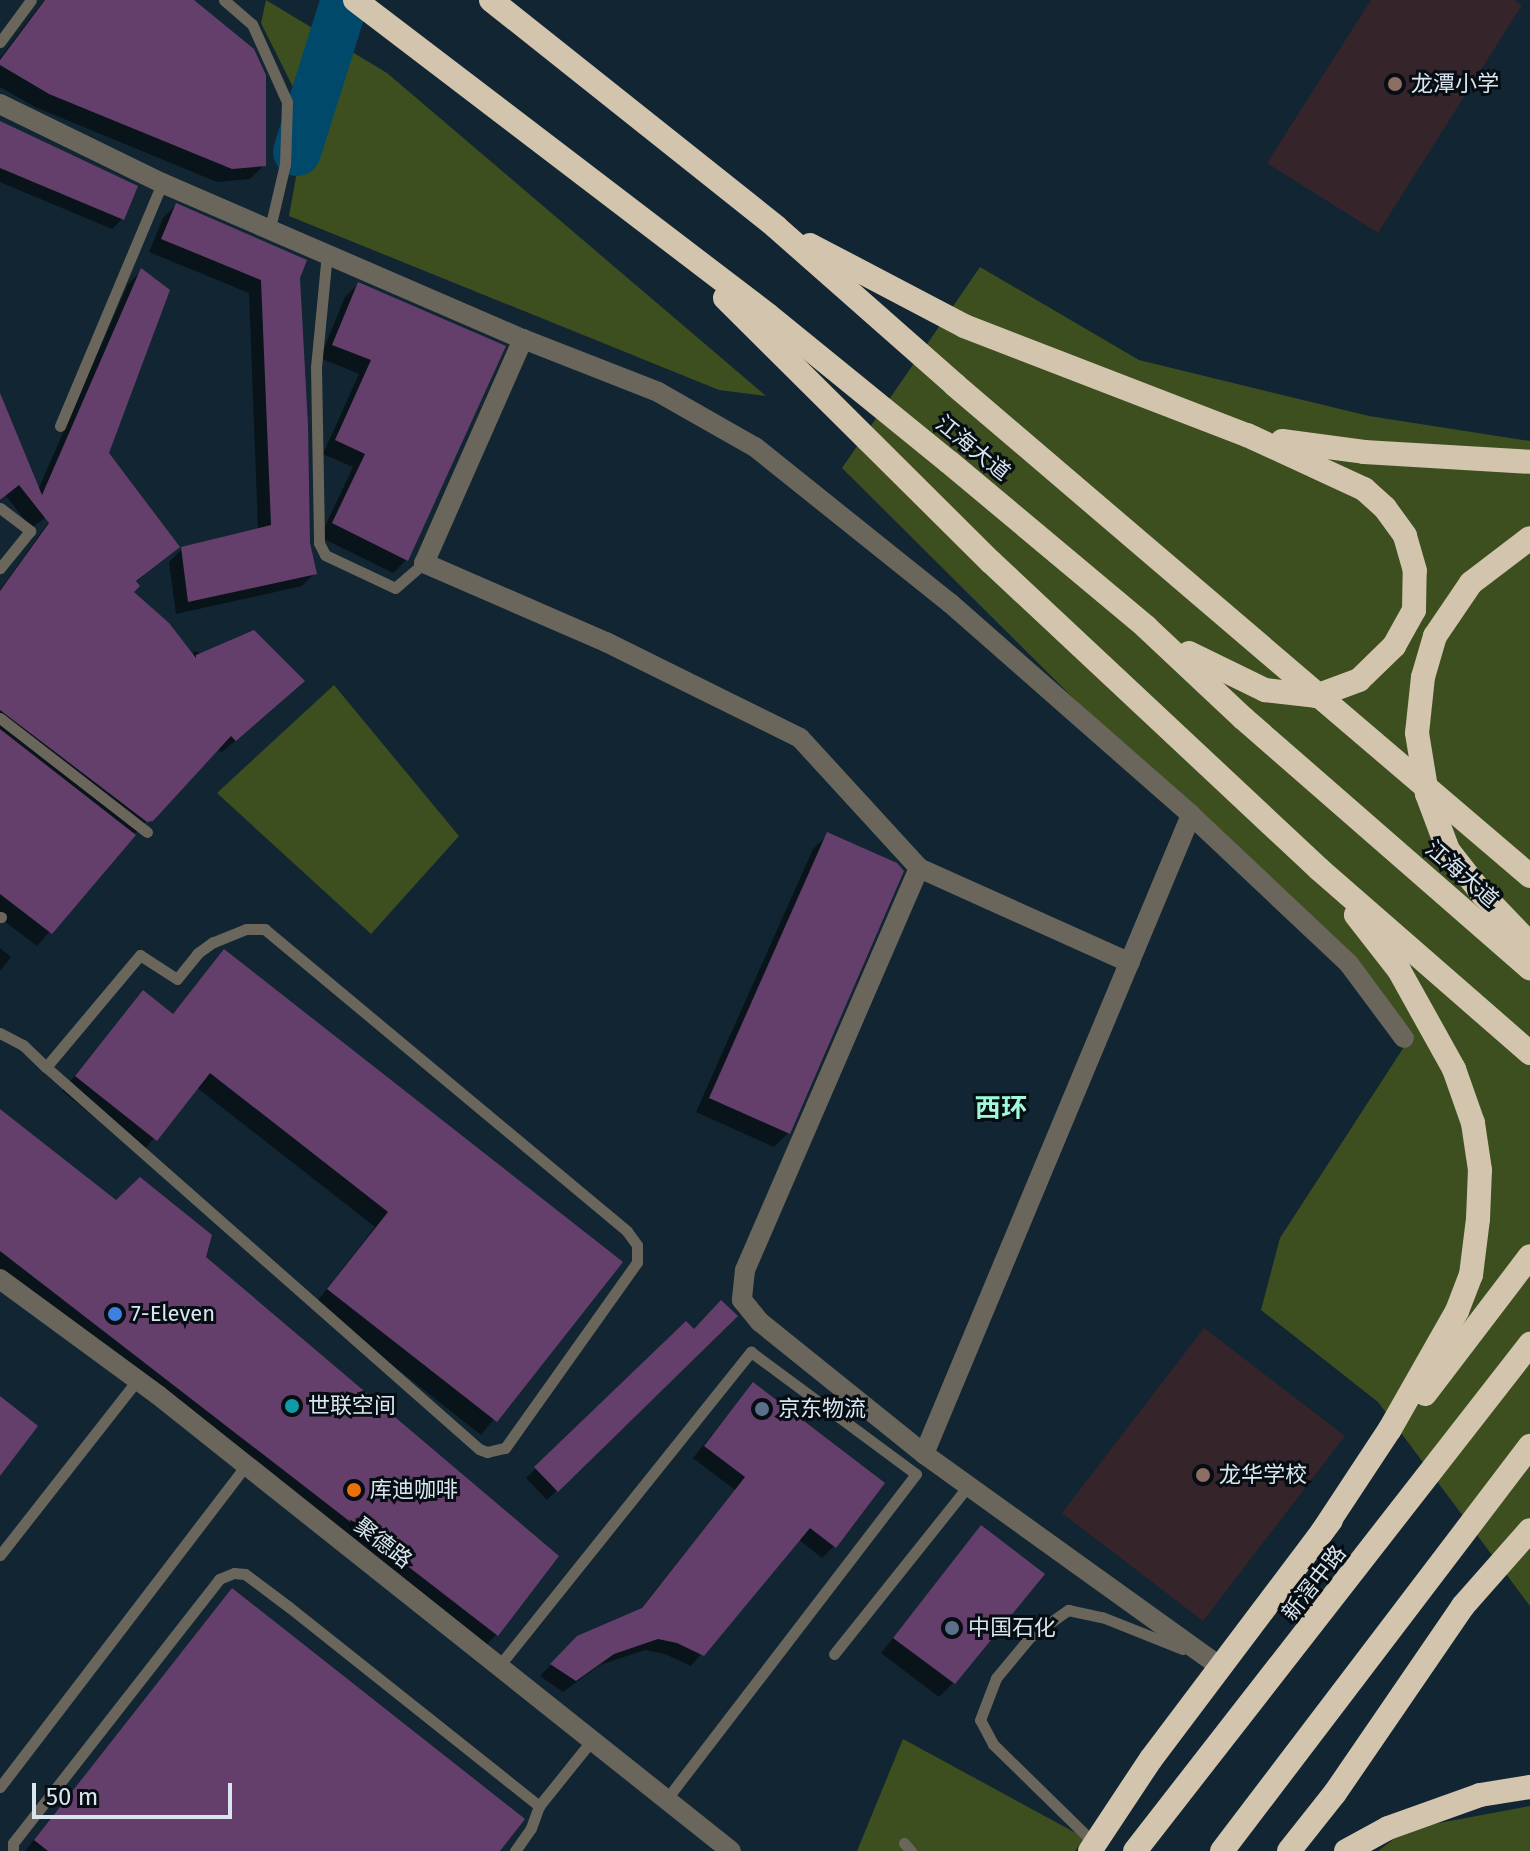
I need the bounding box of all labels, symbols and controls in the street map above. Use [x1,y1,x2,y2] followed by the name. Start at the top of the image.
[1411,71,1499,97] place label: 龙潭小学
[1386,75,1404,93] marker: 龙潭小学
[930,410,1016,486] street label: 江海大道
[1420,835,1504,913] street label: 江海大道
[975,1093,1027,1125] district label: 西环
[131,1301,215,1327] place label: 7-Eleven
[106,1305,124,1323] marker: 7-Eleven
[308,1393,396,1419] place label: 世联空间
[778,1396,866,1422] place label: 京东物流
[283,1397,301,1415] marker: 世联空间
[753,1400,771,1418] marker: 京东物流
[1219,1462,1307,1488] place label: 龙华学校
[1194,1466,1212,1484] marker: 龙华学校
[370,1477,458,1503] place label: 库迪咖啡
[345,1481,363,1499] marker: 库迪咖啡
[349,1512,417,1574] street label: 聚德路
[1277,1540,1351,1626] street label: 新滘中路
[968,1615,1056,1641] place label: 中国石化
[943,1619,961,1637] marker: 中国石化
[36,1767,236,1817] scale bar
[46,1783,98,1811] text: 50 m

